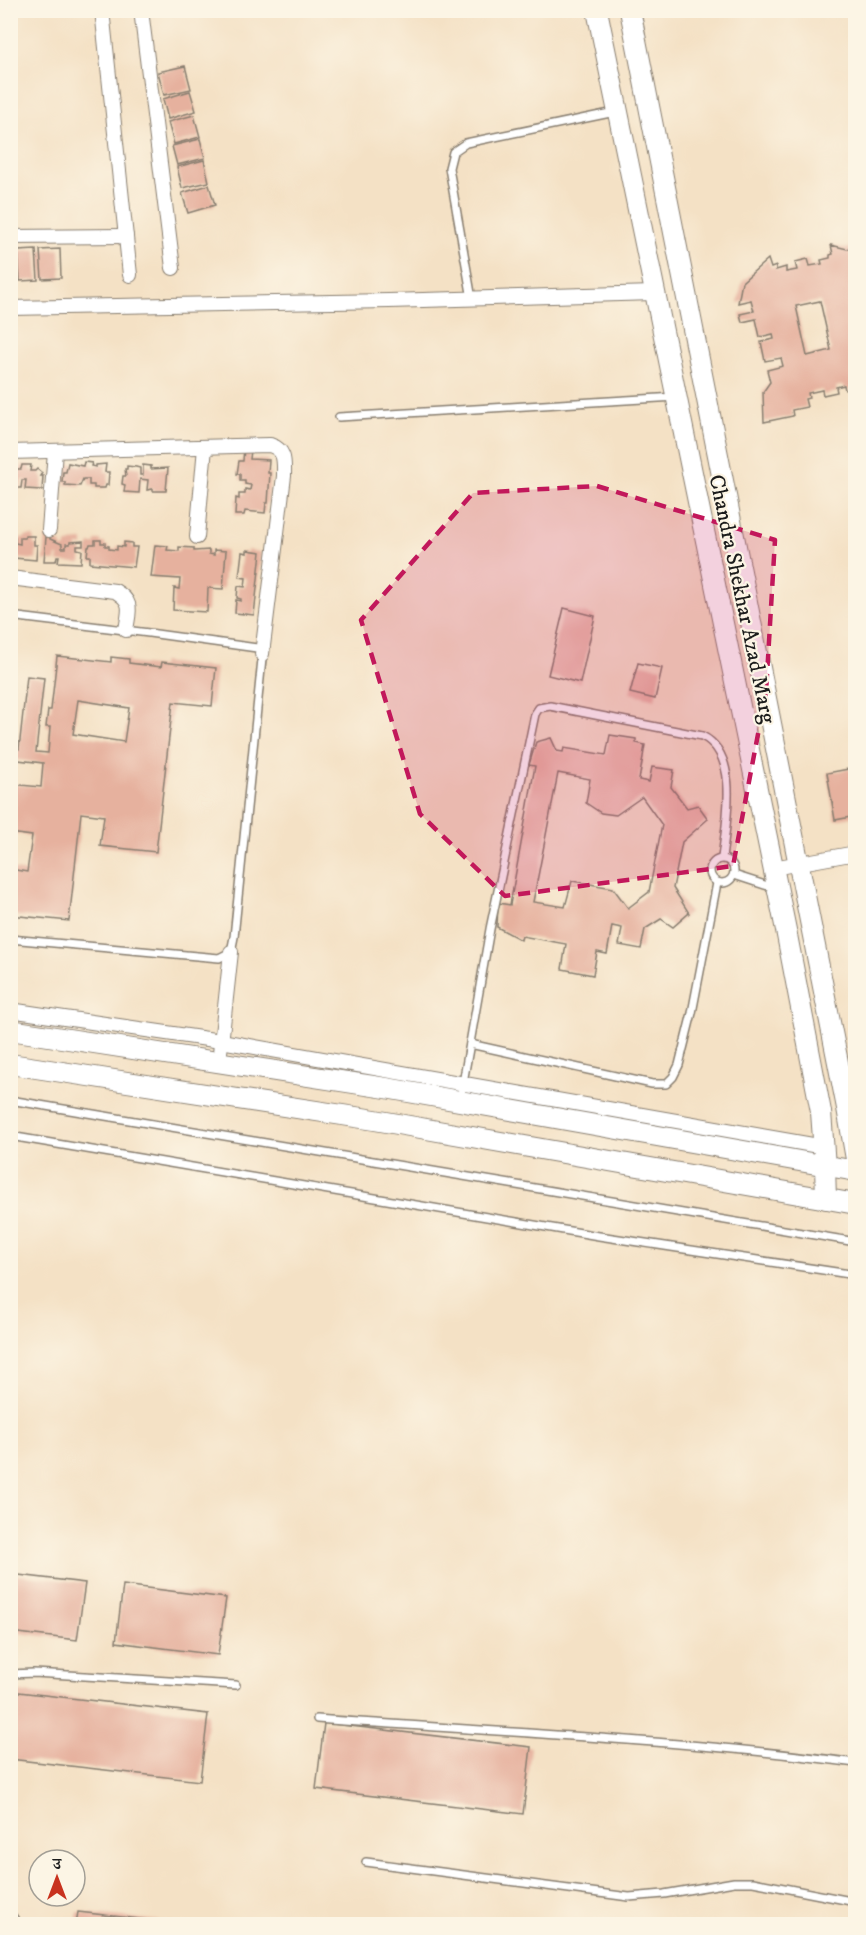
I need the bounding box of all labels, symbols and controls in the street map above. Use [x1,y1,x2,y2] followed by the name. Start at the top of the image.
[702,472,782,726] street label: Chandra Shekhar Azad Marg
[27,1848,87,1908] north arrow
[52,1854,63,1874] text: उ

